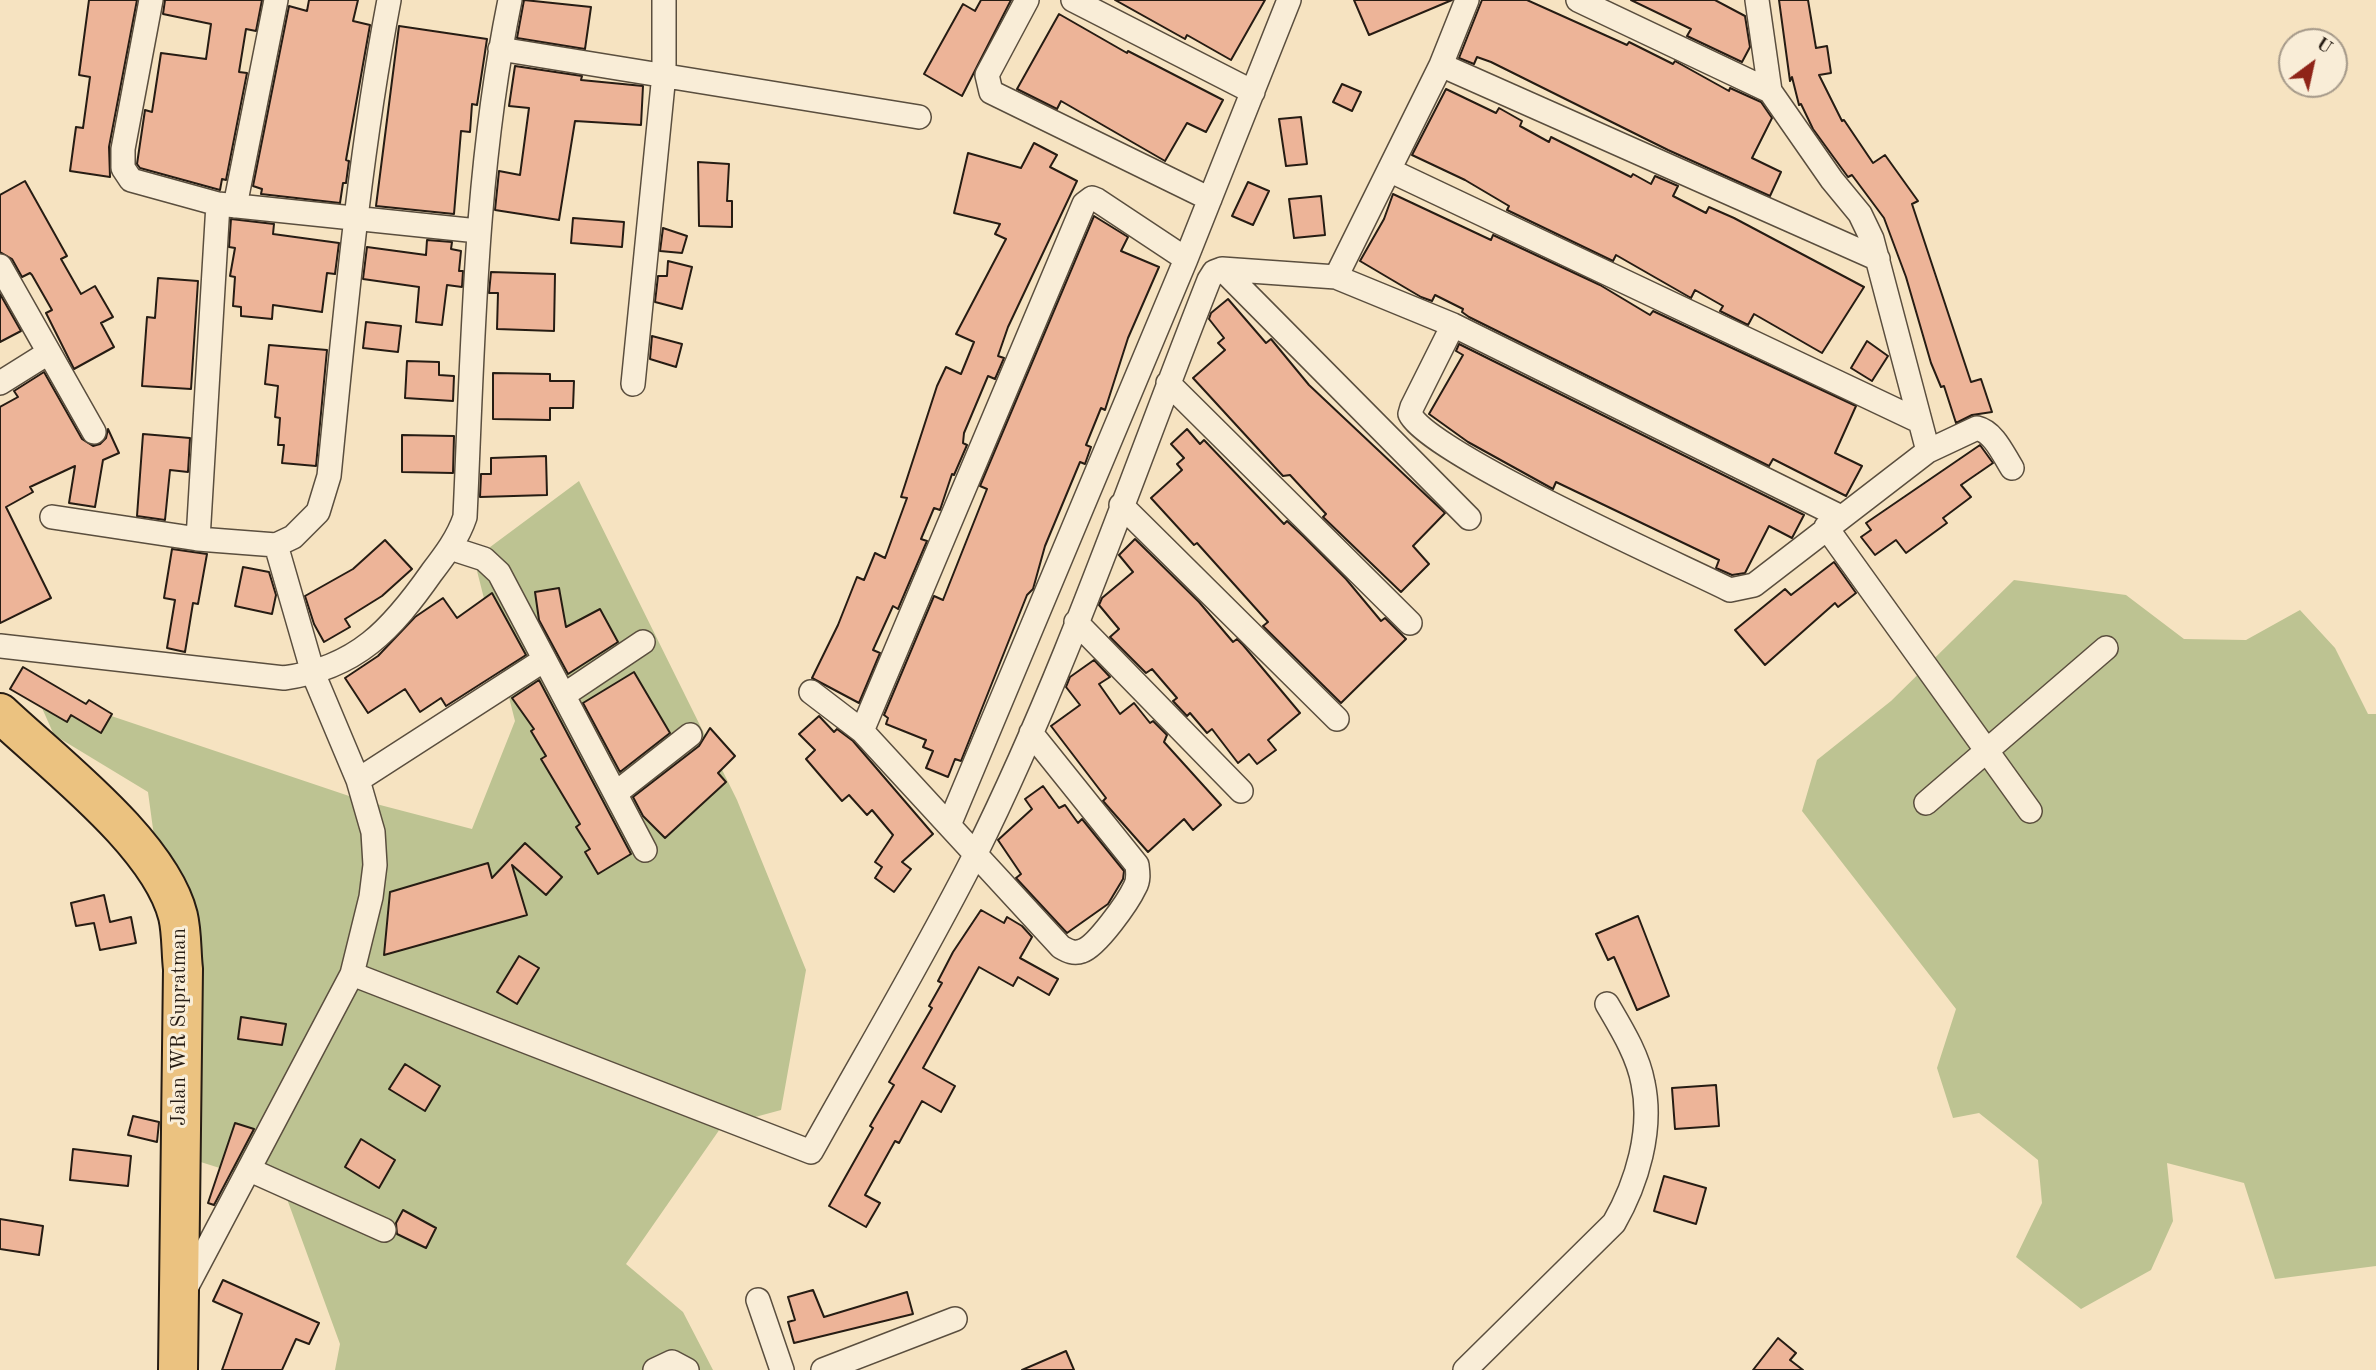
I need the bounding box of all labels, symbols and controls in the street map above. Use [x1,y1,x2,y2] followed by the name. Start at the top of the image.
[2278,28,2348,98] north arrow
[2312,35,2335,59] text: U
[166,928,192,1126] street label: Jalan WR Supratman

